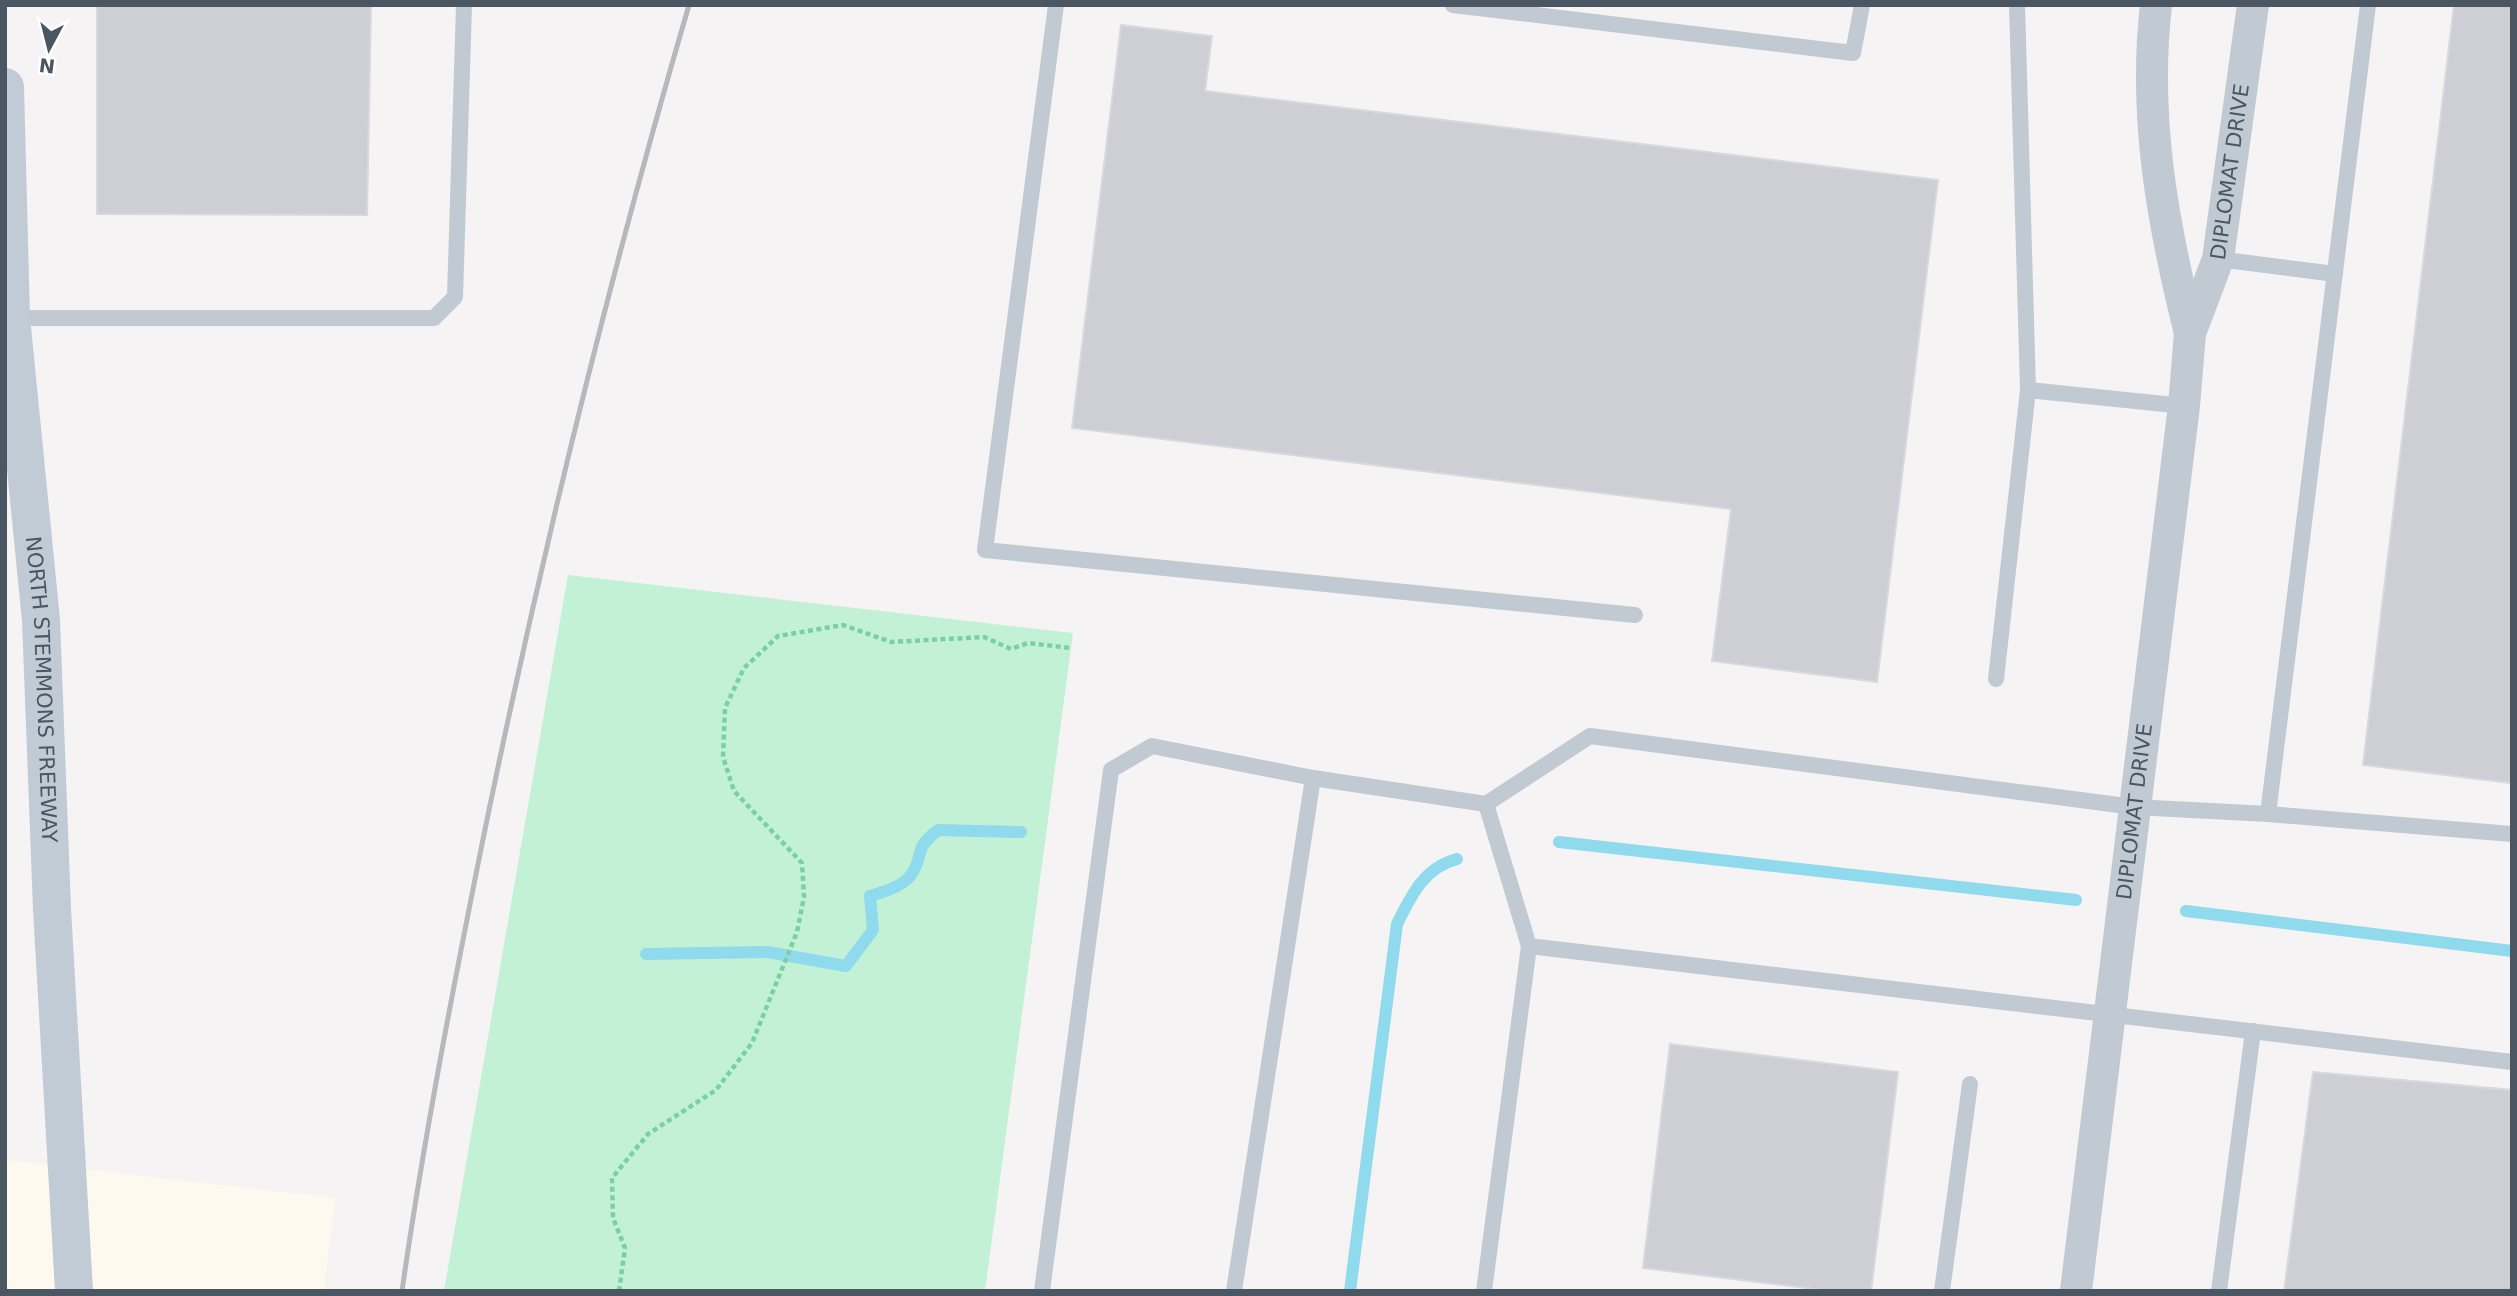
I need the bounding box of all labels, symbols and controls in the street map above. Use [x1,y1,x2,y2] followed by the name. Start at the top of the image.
[14,14,84,84] north arrow
[38,54,56,78] text: N
[2206,82,2254,261] street label: DIPLOMAT DRIVE
[21,535,61,843] street label: NORTH STEMMONS FREEWAY
[2112,722,2157,901] street label: DIPLOMAT DRIVE

